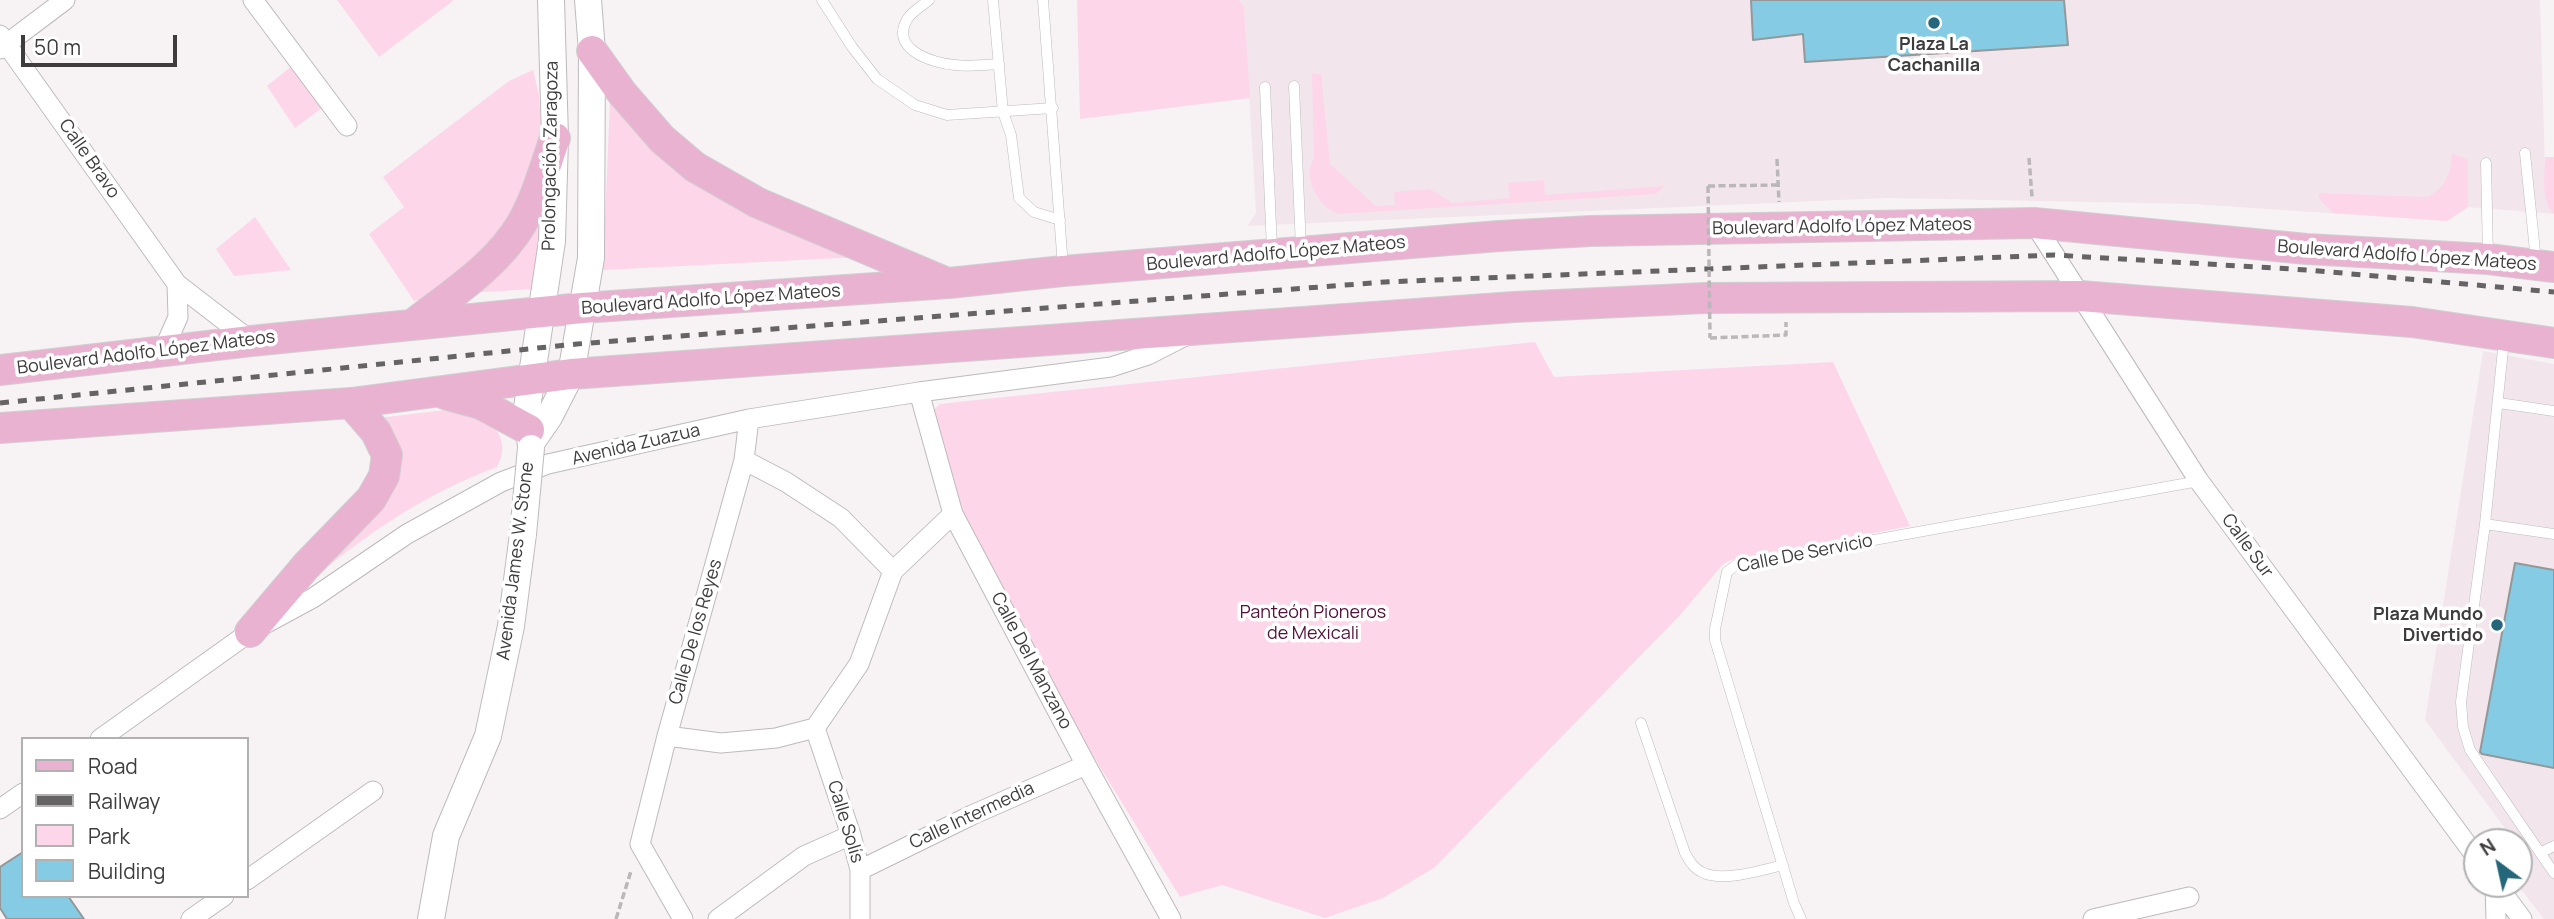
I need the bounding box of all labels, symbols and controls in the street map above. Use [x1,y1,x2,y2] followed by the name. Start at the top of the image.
[1926,15,1942,31] marker: Plaza La Cachanilla
[24,21,180,65] scale bar
[34,33,81,61] text: 50 m
[1888,34,1980,76] place label: Plaza La Cachanilla
[539,61,563,251] street label: Prolongación Zaragoza
[54,115,124,203] street label: Calle Bravo
[1712,214,1972,240] street label: Boulevard Adolfo López Mateos
[1146,232,1406,276] street label: Boulevard Adolfo López Mateos
[2277,236,2537,276] street label: Boulevard Adolfo López Mateos
[581,280,841,320] street label: Boulevard Adolfo López Mateos
[16,326,276,380] street label: Boulevard Adolfo López Mateos
[570,420,702,470] street label: Avenida Zuazua
[493,461,539,661] street label: Avenida James W. Stone
[2217,510,2277,582] street label: Calle Sur
[1735,530,1875,578] street label: Calle De Servicio
[665,557,727,707] street label: Calle De los Reyes
[986,589,1076,733] street label: Calle Del Manzano
[1240,602,1386,644] park label: Panteón Pioneros de Mexicali
[2373,604,2483,646] place label: Plaza Mundo Divertido
[2489,617,2505,633] marker: Plaza Mundo Divertido
[21,737,248,898] legend
[88,752,138,780] text: Road
[822,778,868,866] street label: Calle Solís
[906,778,1038,854] street label: Calle Intermedia
[88,787,160,815] text: Railway
[88,822,130,850] text: Park
[2463,828,2533,898] north arrow
[2475,832,2500,862] text: N
[88,857,165,885] text: Building

